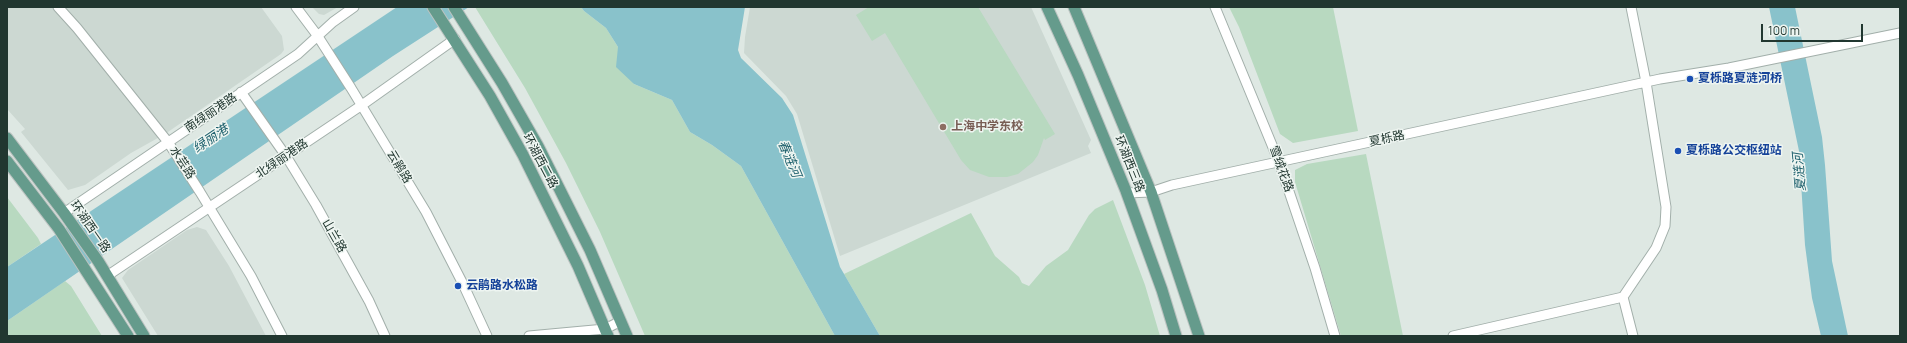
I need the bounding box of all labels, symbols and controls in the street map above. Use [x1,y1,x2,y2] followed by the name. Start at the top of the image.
[1763,16,1865,42] scale bar
[1768,22,1800,39] text: 100 m
[1698,72,1782,86] place label: 夏栎路夏涟河桥
[1685,74,1695,84] marker: 夏栎路夏涟河桥
[182,90,240,136] street label: 南绿丽港路
[951,120,1023,134] place label: 上海中学东校
[190,122,232,156] water label: 绿丽港
[938,122,948,132] marker: 上海中学东校
[1368,128,1406,150] street label: 夏栎路
[520,131,560,191] street label: 环湖西二路
[1111,133,1147,195] street label: 环湖西三路
[253,136,311,182] street label: 北绿丽港路
[774,138,804,180] water label: 春涟河
[166,144,198,182] street label: 水芸路
[1266,144,1296,194] street label: 雪绒花路
[1686,144,1782,158] place label: 夏栎路公交枢纽站
[1673,146,1683,156] marker: 夏栎路公交枢纽站
[384,148,414,186] street label: 云鹃路
[1791,152,1809,192] water label: 夏涟河
[67,198,113,256] street label: 环湖西一路
[319,217,349,255] street label: 山兰路
[466,279,538,293] place label: 云鹃路水松路
[453,281,463,291] marker: 云鹃路水松路

